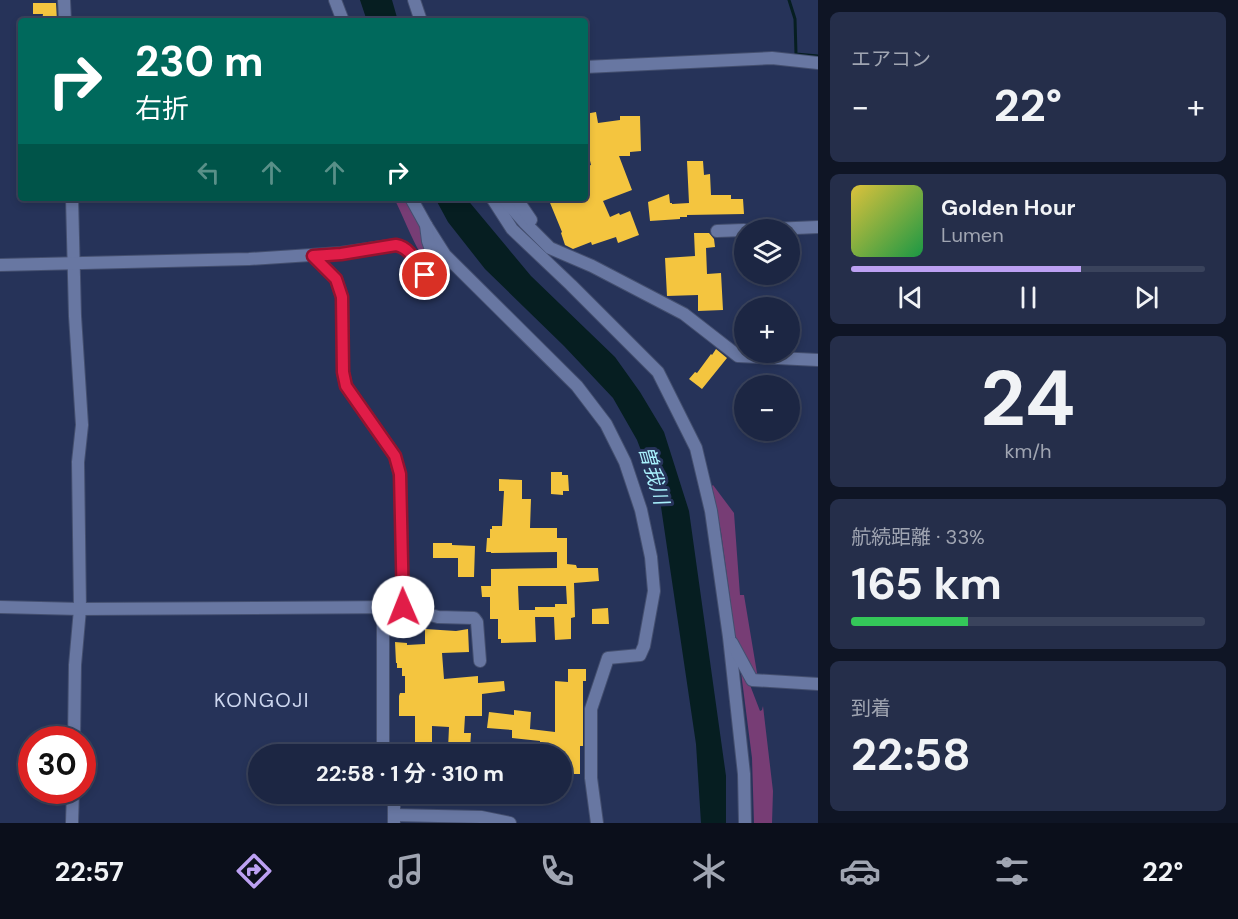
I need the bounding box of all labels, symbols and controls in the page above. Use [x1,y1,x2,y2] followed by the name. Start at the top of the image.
[135,34,264,89] text: 230 m
[36,42,114,120] icon: right
[851,46,931,72] text: エアコン
[994,76,1062,135] text: 22°
[851,85,869,128] text: −
[1187,85,1205,128] text: +
[135,91,189,126] text: 右折
[192,156,225,189] icon: left
[255,156,288,189] icon: ahead
[318,156,351,189] icon: ahead
[381,156,414,189] icon: right
[941,193,1076,222] text: Golden Hour
[734,219,800,441] map controls
[734,219,800,285] button: layers
[941,222,1004,248] text: Lumen
[399,249,450,300] pin
[408,258,441,291] icon: arrive
[894,281,927,314] icon: previous
[1012,281,1045,314] icon: pause
[1130,281,1163,314] icon: next
[734,297,800,363] button: +
[980,348,1076,449] text: 24
[734,375,800,441] button: −
[1004,438,1052,464] text: km/h
[633,443,675,509] water label: 曽我川
[851,524,985,550] text: 航続距離 · 33%
[851,554,1002,613] text: 165 km
[371,575,435,639] position arrow
[214,687,310,713] district label: KONGOJI
[851,695,891,721] text: 到着
[851,725,971,784] text: 22:58
[18,726,96,804] speed limit sign: 30
[316,759,504,788] text: 22:58 · 1 分 · 310 m
[233,850,275,892] icon: directions
[385,850,427,892] icon: music
[536,850,578,892] icon: phone
[688,850,730,892] icon: climate
[839,850,881,892] icon: car
[991,850,1033,892] icon: filters
[55,854,124,889] text: 22:57
[1142,854,1183,889] text: 22°

